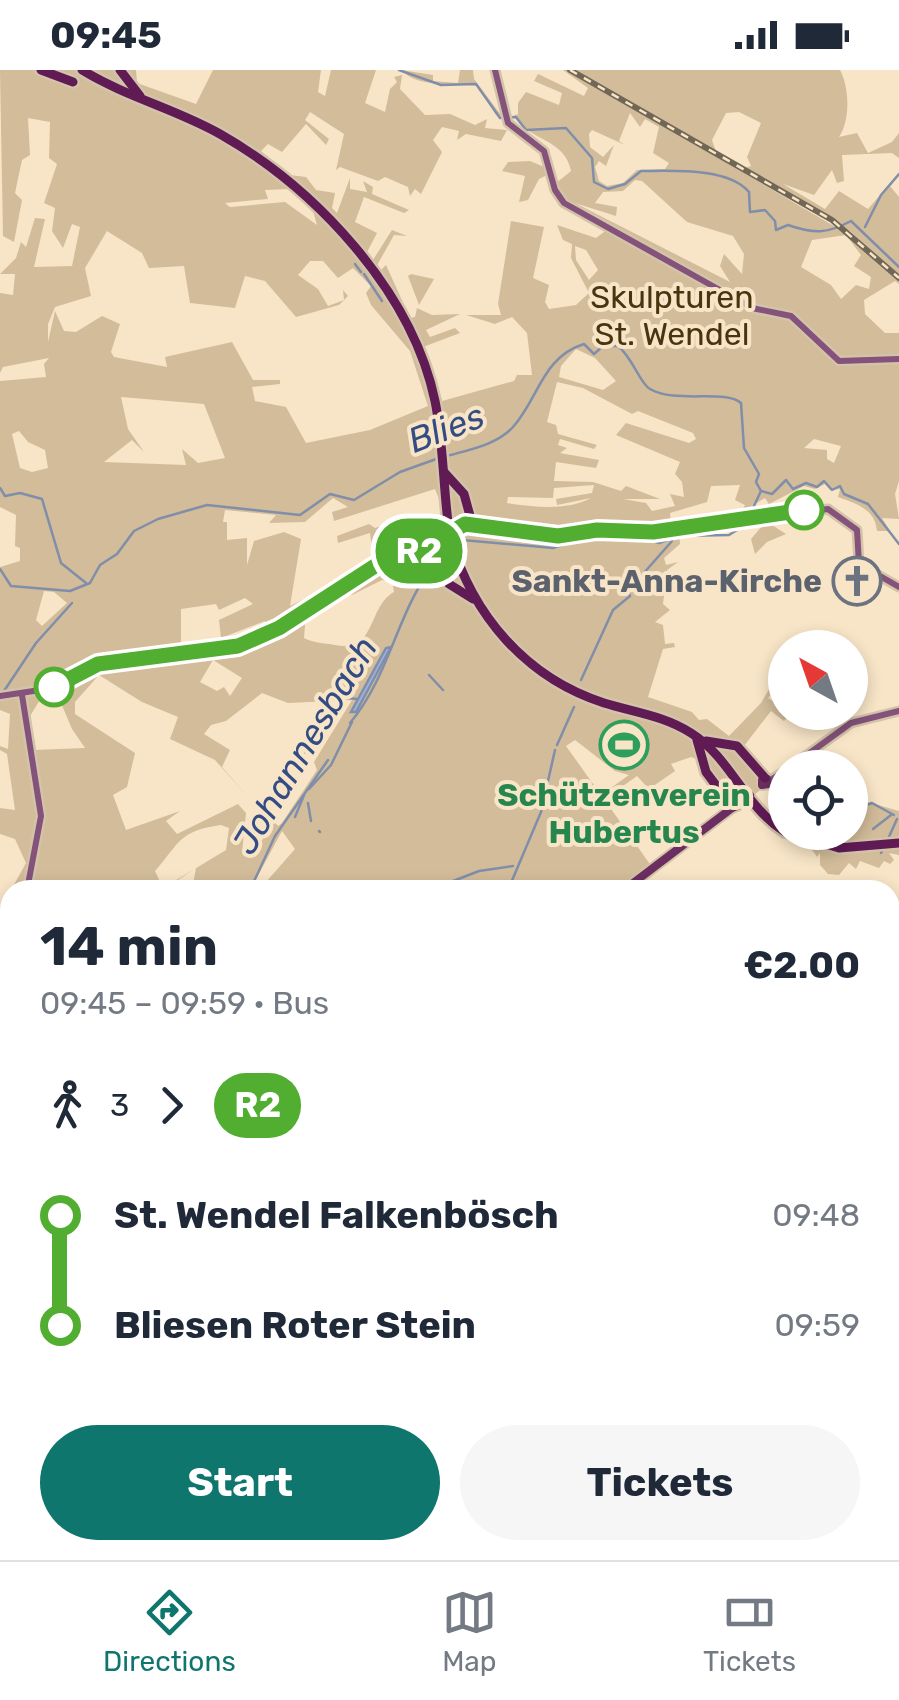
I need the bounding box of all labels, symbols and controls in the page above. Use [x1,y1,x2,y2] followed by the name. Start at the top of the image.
[50,12,162,58] text: 09:45
[590,278,754,353] park label: Skulpturen St. Wendel
[402,394,490,462] water label: Blies
[785,491,823,529] unlabelled marker
[374,518,464,584] line badge: R2
[396,530,442,572] text: R2
[831,555,883,607] church icon: Sankt-Anna-Kirche
[512,562,822,600] place label: Sankt-Anna-Kirche
[224,629,386,861] water label: Johannesbach
[768,630,868,730] north arrow
[768,630,868,850] map controls
[35,668,73,706] unlabelled marker
[598,719,650,771] sports icon: Schützenverein Hubertus
[768,750,868,850] button: locate
[497,776,751,851] place label: Schützenverein Hubertus
[40,914,218,979] text: 14 min
[743,942,860,988] text: €2.00
[40,984,329,1022] text: 09:45 – 09:59 · Bus
[40,1078,95,1133] icon: walk
[144,1078,199,1133] icon: forward
[234,1084,281,1126] text: R2
[110,1086,129,1124] text: 3
[114,1192,559,1238] text: St. Wendel Falkenbösch
[772,1196,860,1234] text: 09:48
[114,1302,476,1348] text: Bliesen Roter Stein
[775,1306,860,1344] text: 09:59
[40,1425,440,1540] button: Start
[460,1425,860,1540] button: Tickets
[103,1585,236,1678] tab: Directions
[442,1585,497,1678] tab: Map
[703,1585,796,1678] tab: Tickets

